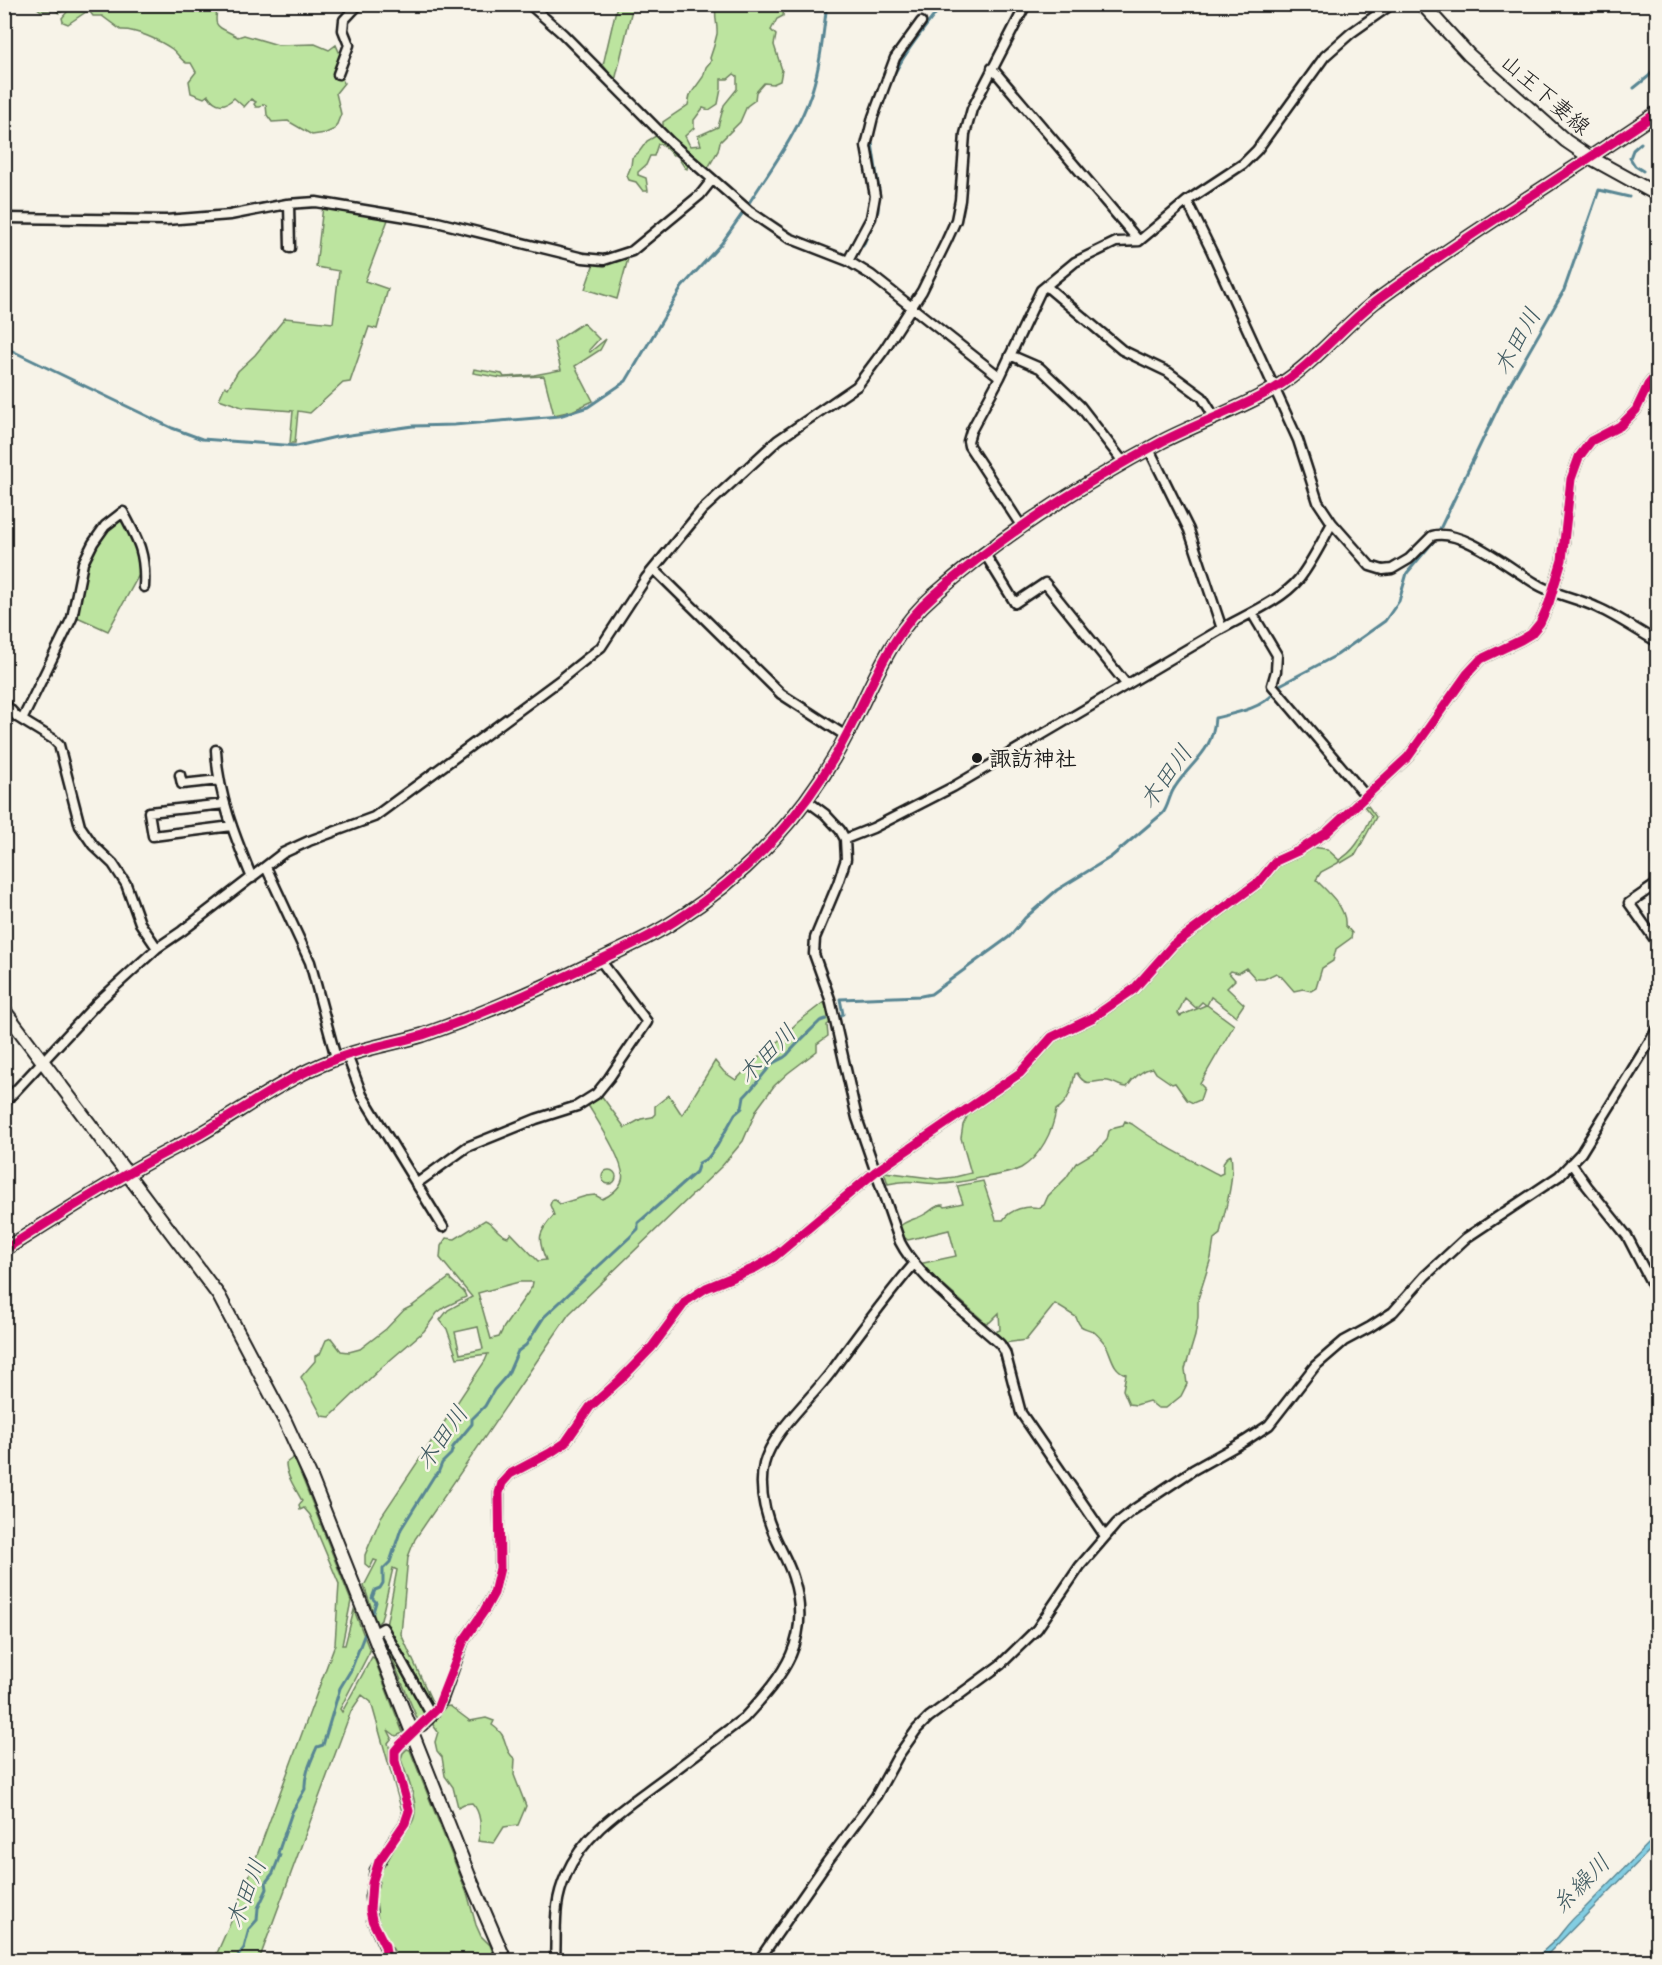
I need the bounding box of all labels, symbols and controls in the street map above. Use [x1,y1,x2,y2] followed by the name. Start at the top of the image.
[1495,47,1597,141] street label: 山王下妻線
[1485,302,1547,380] water label: 木田川
[1131,737,1199,815] water label: 木田川
[989,743,1077,773] place label: 諏訪神社
[970,751,984,765] marker: 諏訪神社
[729,1016,803,1090] water label: 木田川
[407,1398,475,1476] water label: 木田川
[1543,1846,1617,1920] water label: 糸繰川
[217,1854,273,1932] water label: 木田川

